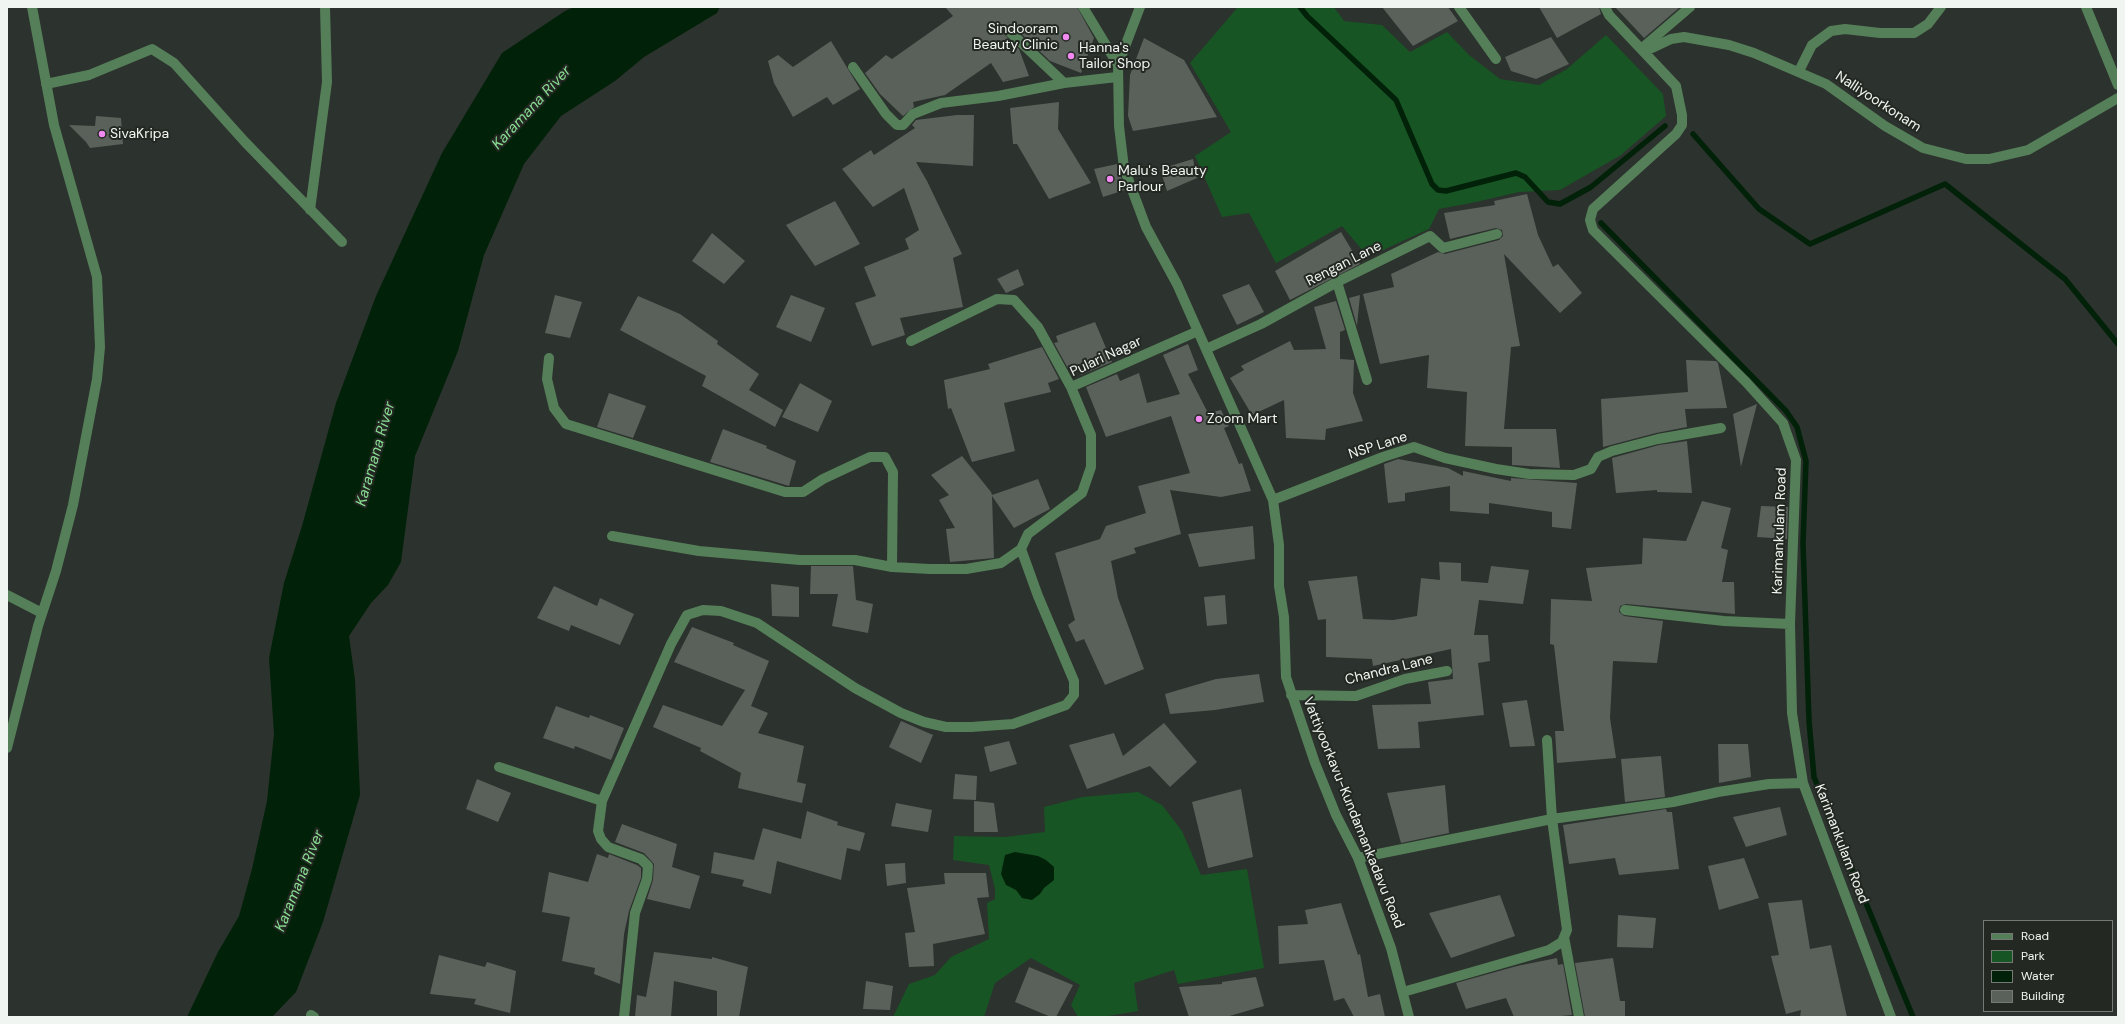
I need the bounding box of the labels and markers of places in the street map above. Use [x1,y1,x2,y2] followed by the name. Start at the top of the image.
[973,21,1058,54] place label: Sindooram Beauty Clinic
[1061,32,1071,42] marker: Sindooram Beauty Clinic
[1079,40,1150,72] place label: Hanna's Tailor Shop
[1066,51,1076,61] marker: Hanna's Tailor Shop
[110,126,169,142] place label: SivaKripa
[97,129,107,139] marker: SivaKripa
[1118,163,1207,196] place label: Malu's Beauty Parlour
[1105,174,1115,184] marker: Malu's Beauty Parlour
[1207,411,1277,427] place label: Zoom Mart
[1194,414,1204,424] marker: Zoom Mart

